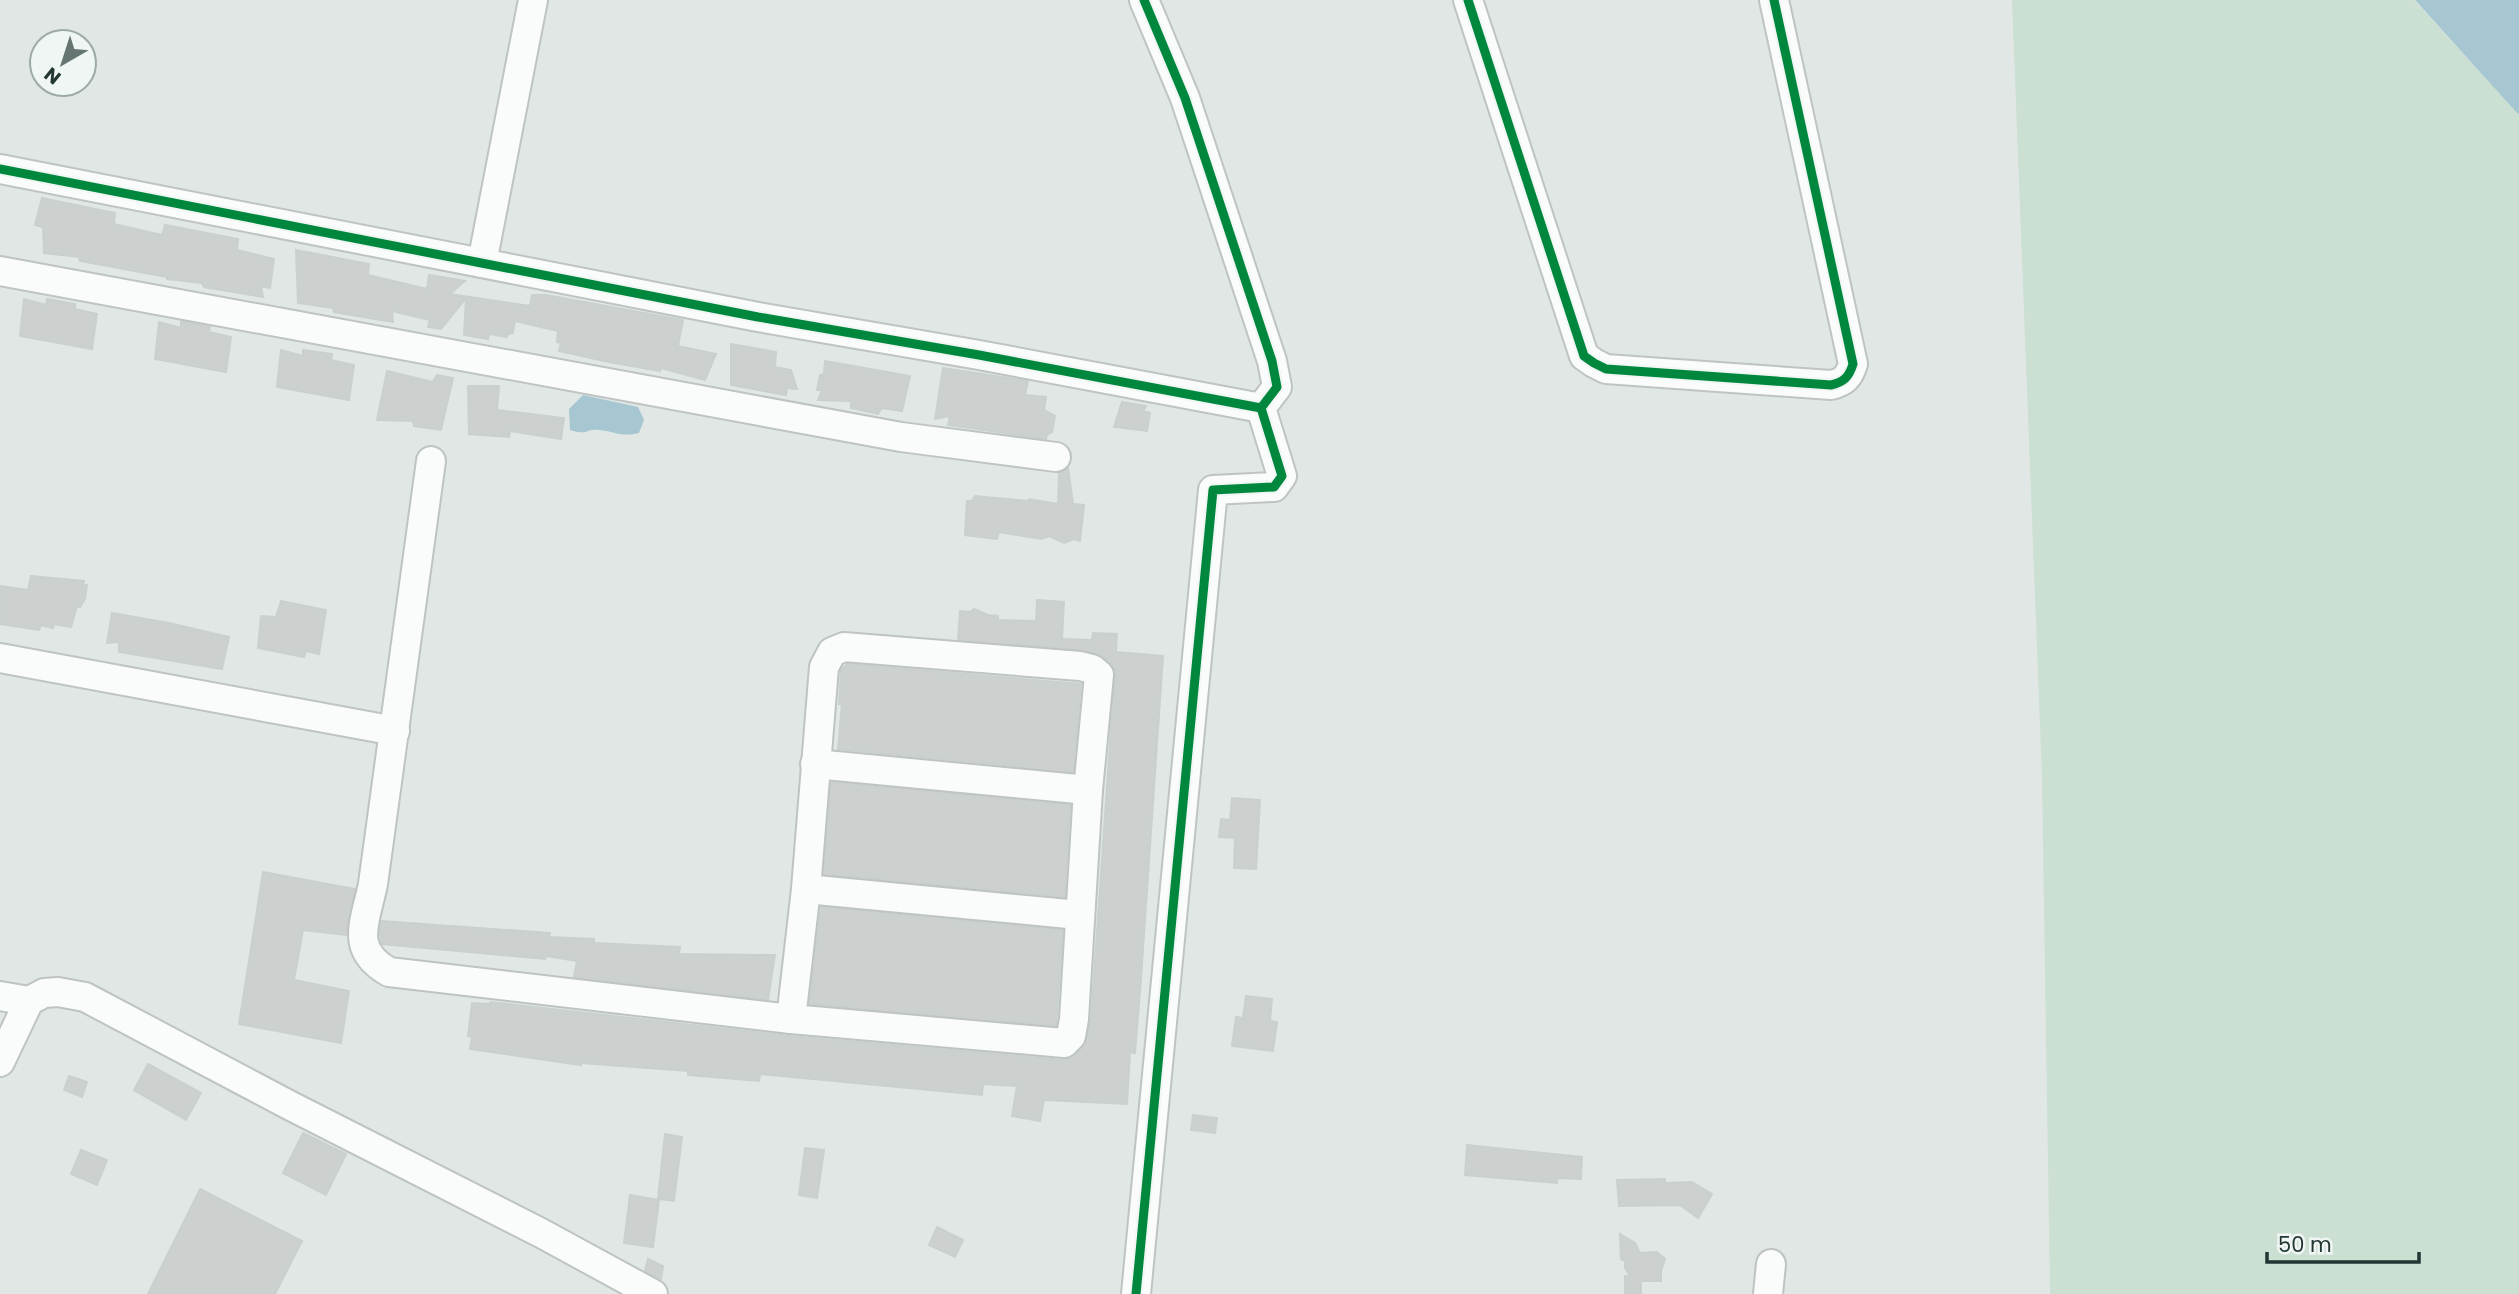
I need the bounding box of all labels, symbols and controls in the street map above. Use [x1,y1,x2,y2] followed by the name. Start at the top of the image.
[28,28,98,98] north arrow
[39,61,67,91] text: N
[2267,1220,2419,1264] scale bar
[2278,1230,2332,1259] text: 50 m

